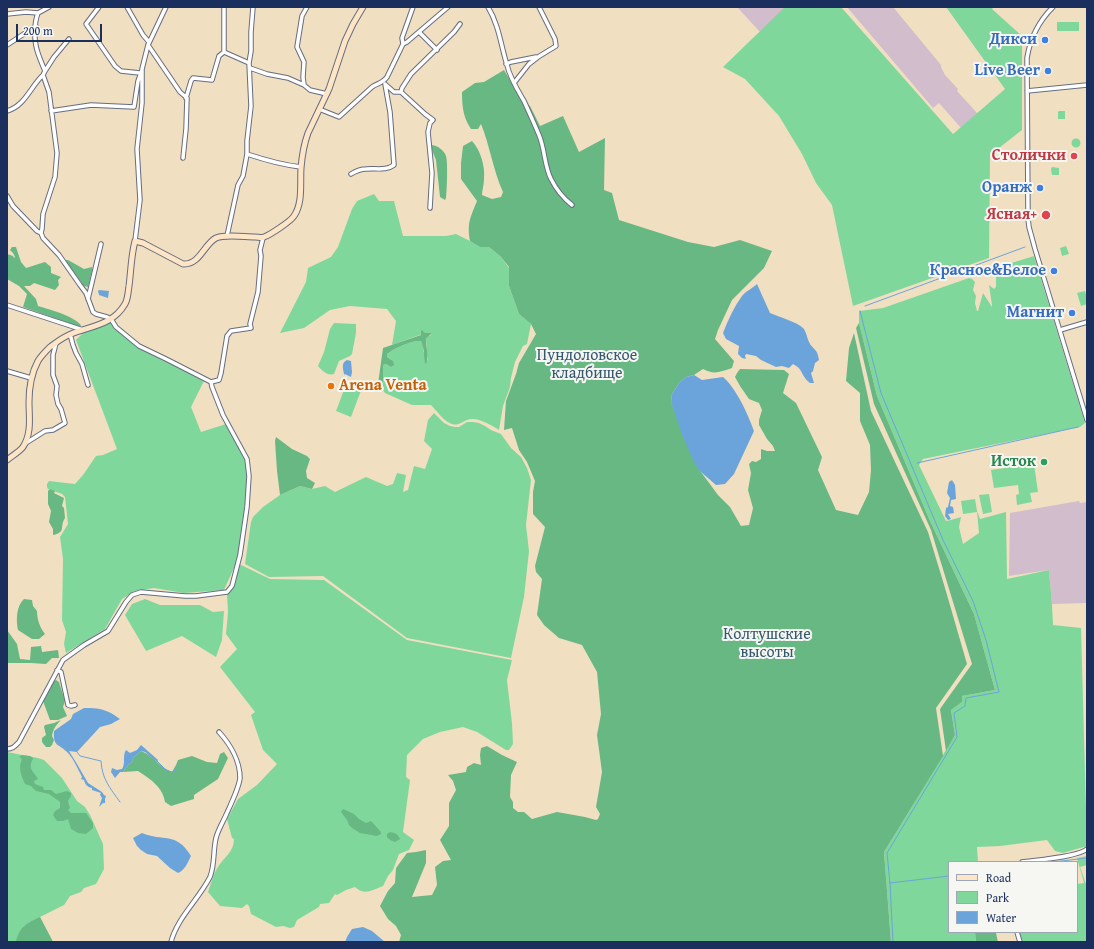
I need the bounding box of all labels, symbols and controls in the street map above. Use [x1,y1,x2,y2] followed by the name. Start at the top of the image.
[18,16,104,42] scale bar
[23,22,53,39] text: 200 m
[989,30,1037,50] place label: Дикси
[1040,35,1050,45] marker: Дикси
[975,61,1040,81] place label: Live Beer
[1043,66,1053,76] marker: Live Beer
[992,146,1066,166] place label: Столички
[1069,151,1079,161] marker: Столички
[982,178,1032,198] place label: Оранж
[1035,183,1045,193] marker: Оранж
[986,205,1037,225] place label: Ясная+
[1040,209,1052,221] marker: Ясная+
[930,261,1046,281] place label: Красное&Белое
[1049,266,1059,276] marker: Красное&Белое
[1007,303,1064,323] place label: Магнит
[1067,308,1077,318] marker: Магнит
[537,346,637,384] park label: Пундоловское кладбище
[339,376,427,396] place label: Arena Venta
[326,381,336,391] marker: Arena Venta
[991,452,1036,472] place label: Исток
[1039,457,1049,467] marker: Исток
[723,625,811,663] park label: Колтушские высоты
[948,861,1078,933] legend
[986,869,1011,886] text: Road
[986,889,1009,906] text: Park
[986,909,1016,926] text: Water

